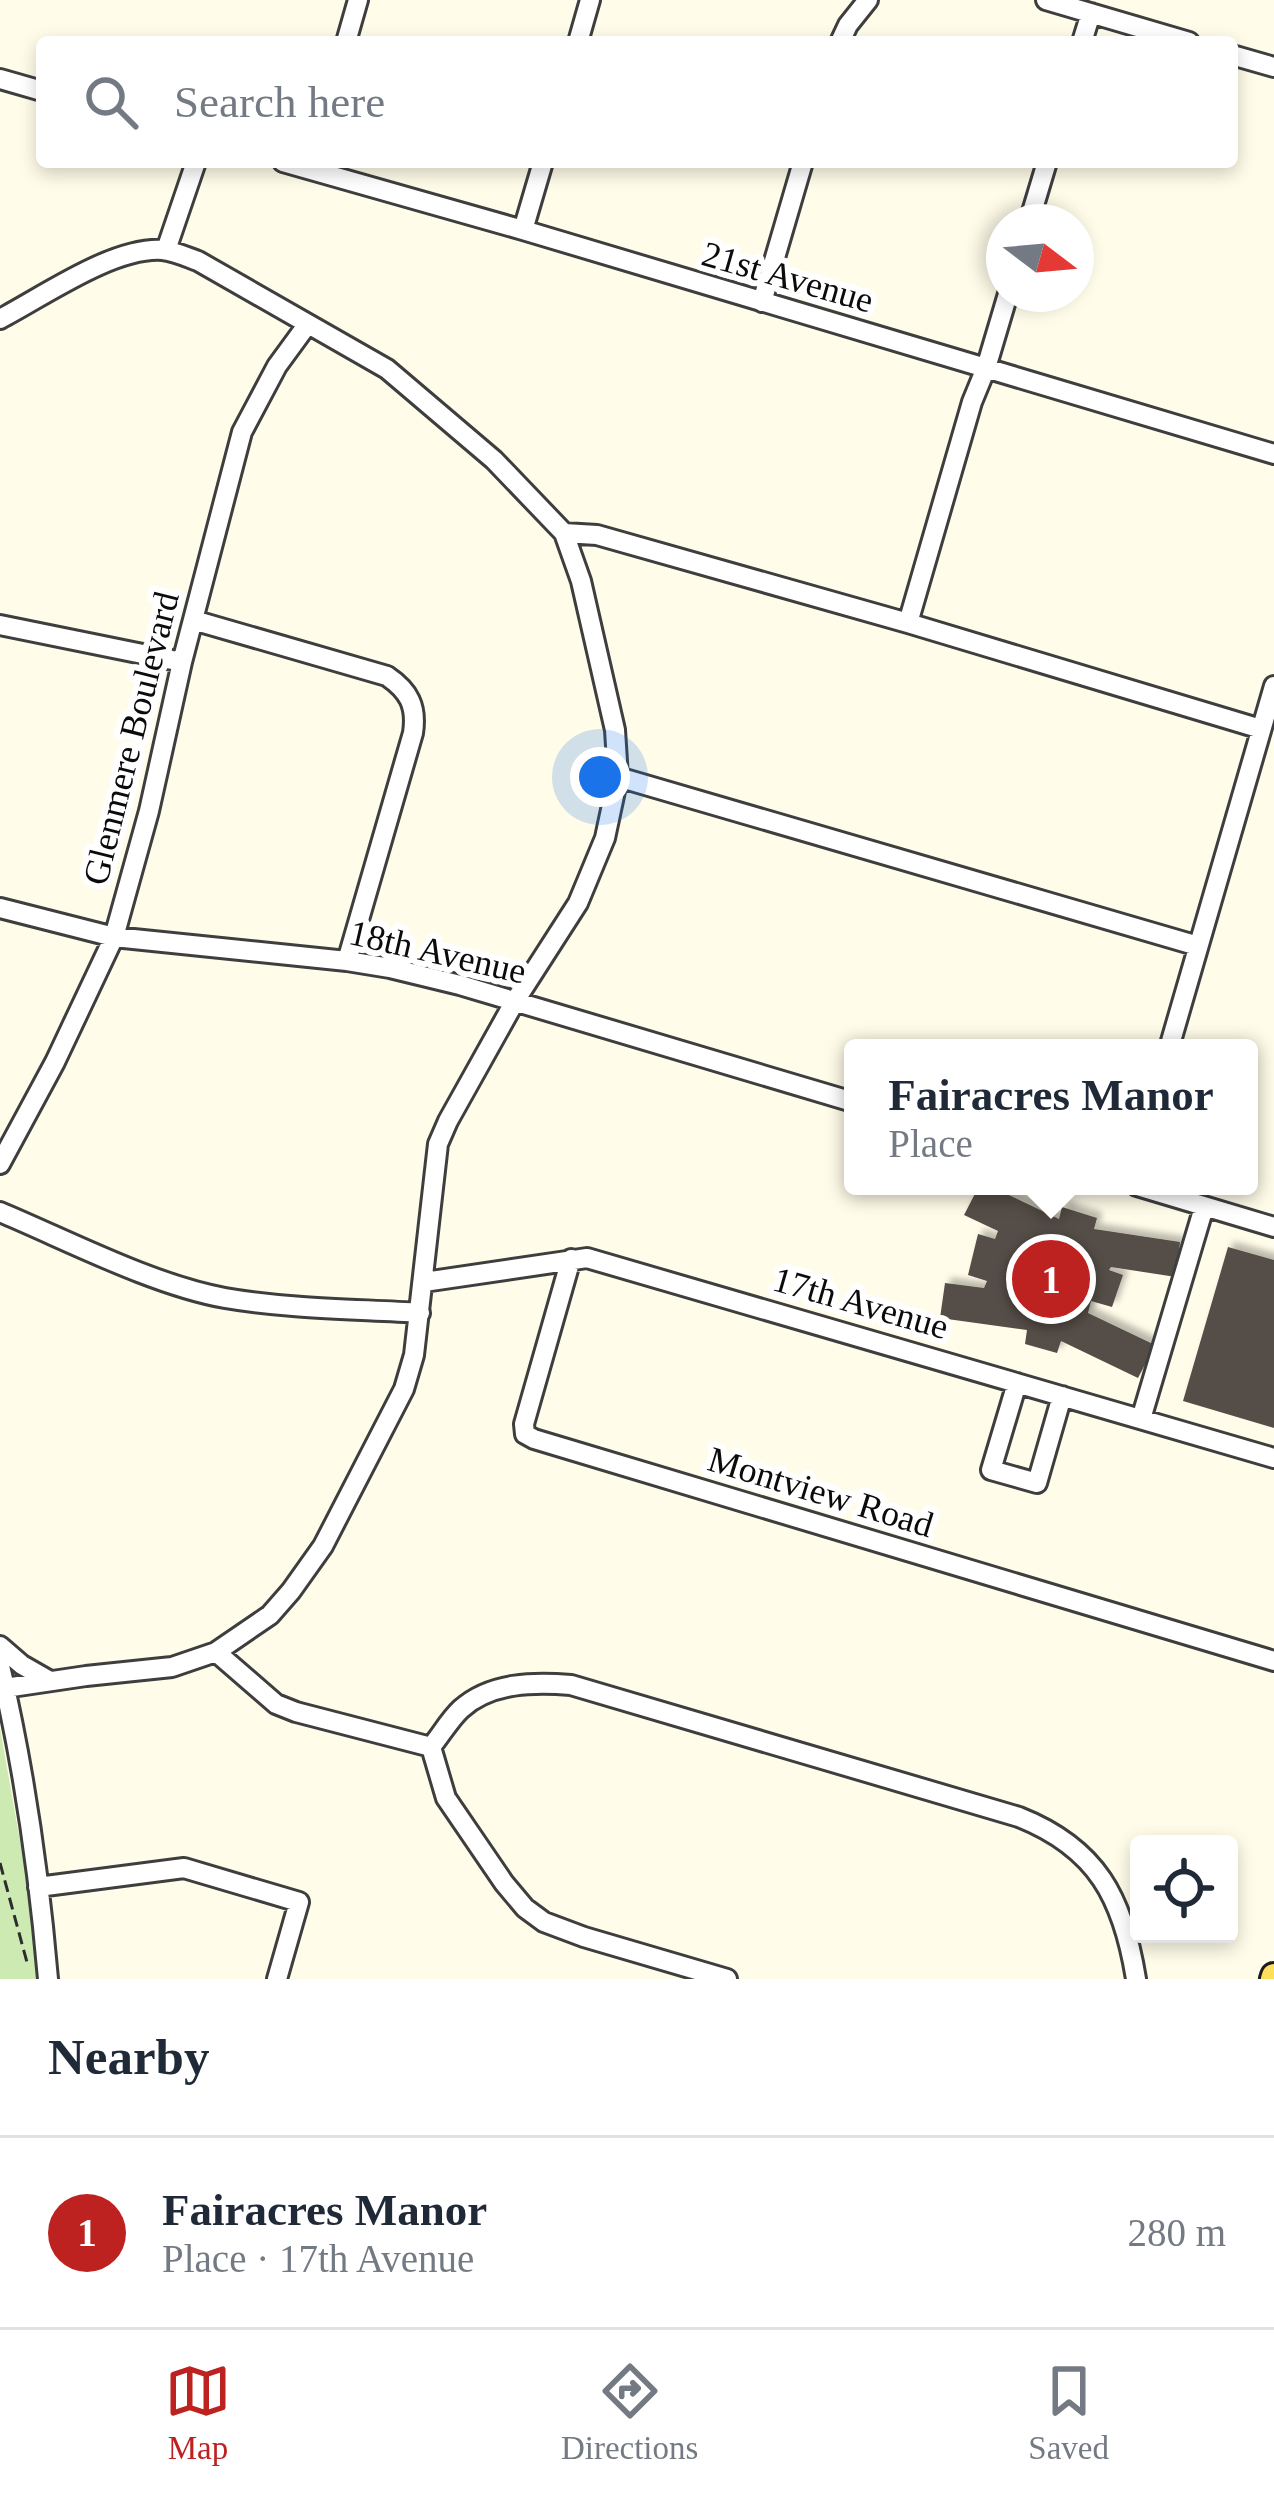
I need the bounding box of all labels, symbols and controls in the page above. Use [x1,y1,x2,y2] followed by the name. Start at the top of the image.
[36,36,1238,168] search box
[78,69,144,135] icon: search
[174,77,385,127] text: Search here
[986,204,1094,312] north arrow
[697,233,878,320] street label: 21st Avenue
[75,587,187,889] street label: Glenmere Boulevard
[570,747,630,807] your location
[345,912,530,992] street label: 18th Avenue
[844,1039,1258,1195] popup
[888,1070,1214,1120] text: Fairacres Manor
[888,1122,973,1165] text: Place
[1012,1234,1090,1324] pin: 1
[769,1259,953,1347] street label: 17th Avenue
[703,1439,938,1545] street label: Montview Road
[1130,1835,1238,1943] map controls
[1130,1835,1238,1943] button: locate
[48,2029,209,2085] text: Nearby
[162,2185,487,2235] text: Fairacres Manor
[77,2211,97,2254] text: 1
[1127,2211,1226,2254] text: 280 m
[162,2237,474,2280] text: Place · 17th Avenue
[165,2358,231,2467] tab: Map
[561,2358,698,2467] tab: Directions
[1028,2358,1109,2467] tab: Saved

